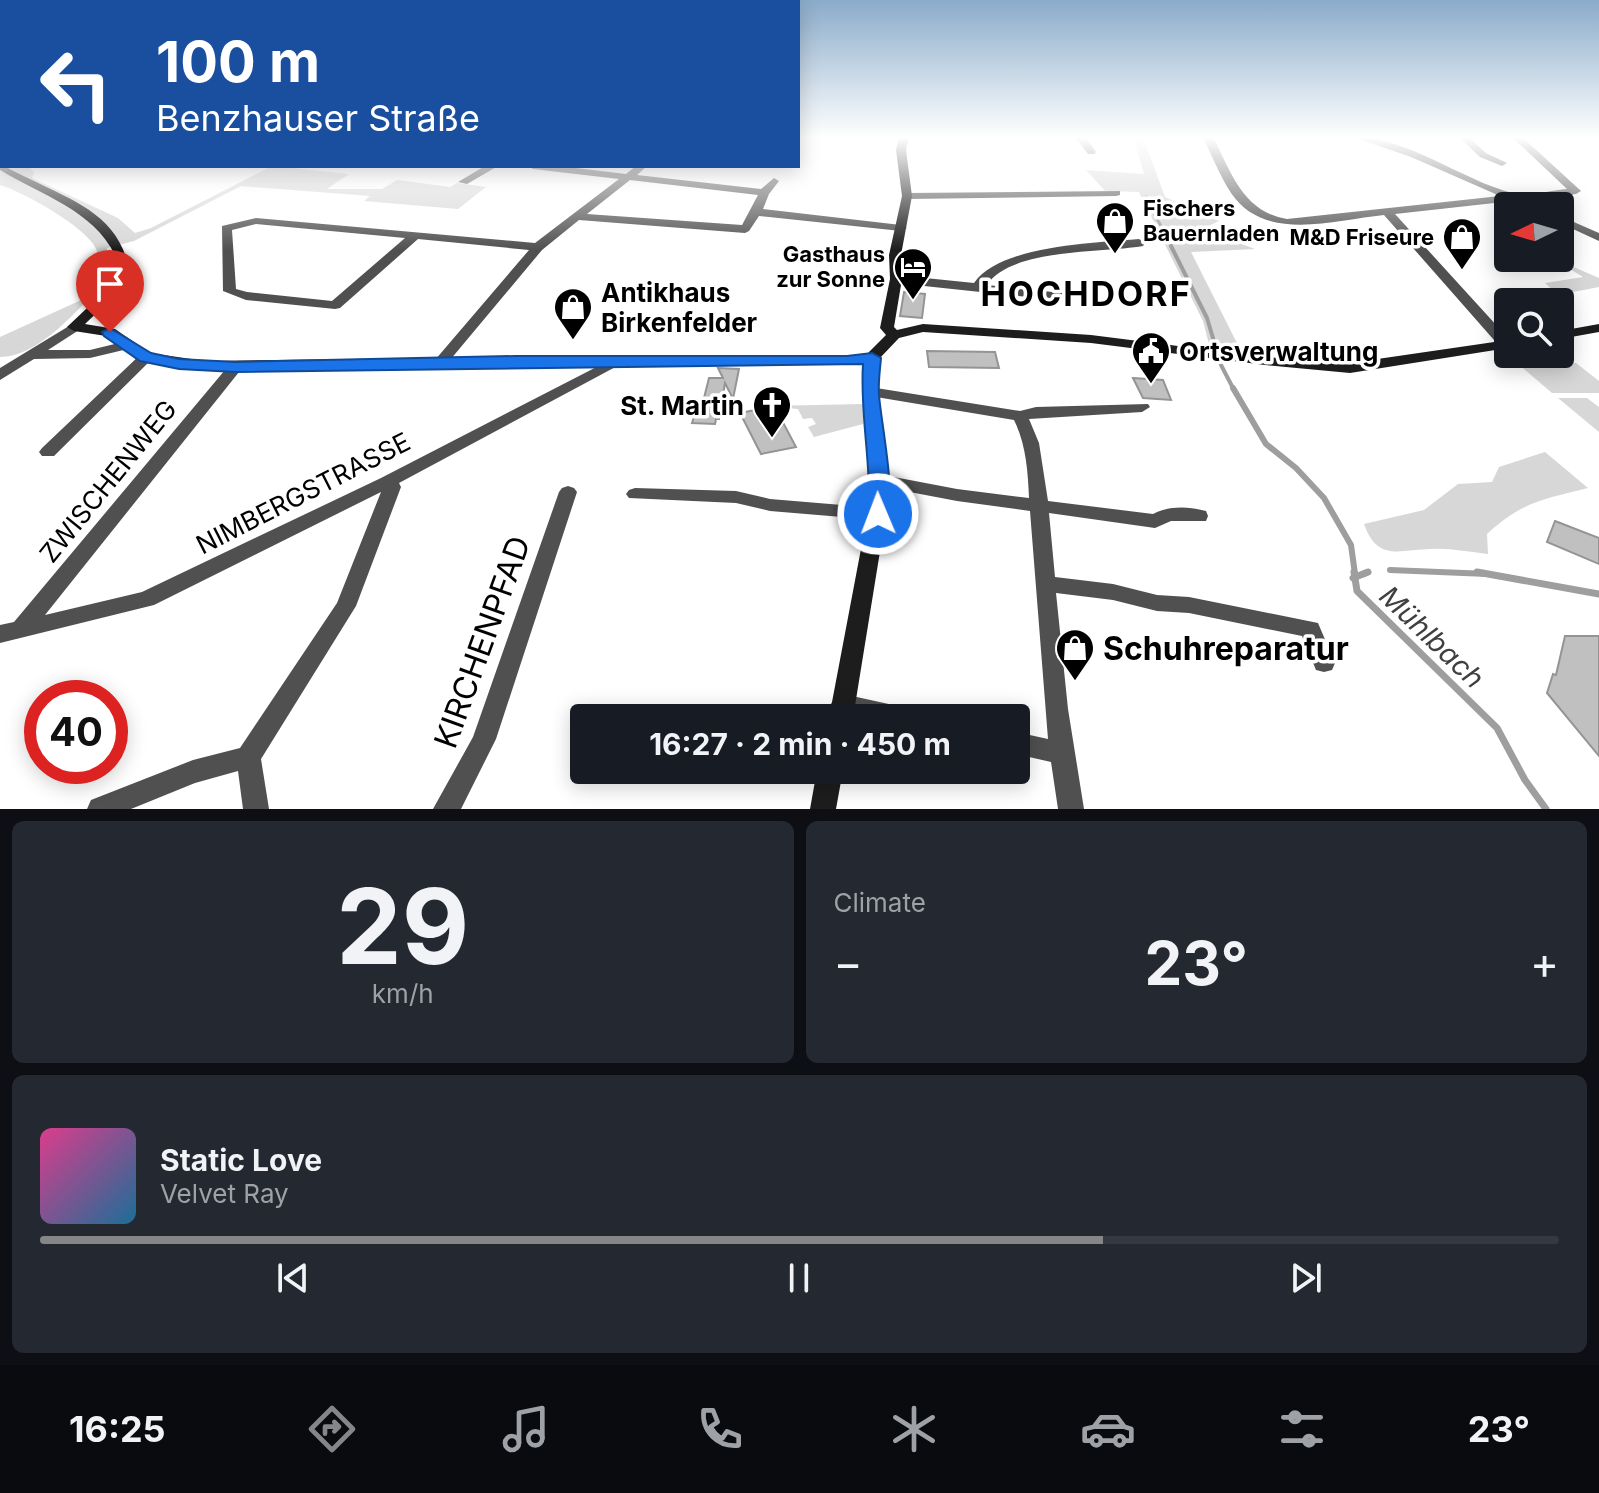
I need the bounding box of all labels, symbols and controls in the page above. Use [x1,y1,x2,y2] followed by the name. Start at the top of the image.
[156,28,320,96] text: 100 m
[24,32,128,136] icon: left
[156,96,480,140] text: Benzhauser Straße
[1494,192,1574,272] north arrow
[1494,192,1574,368] map controls
[1143,195,1279,246] place label: Fischers Bauernladen
[1094,200,1136,255] shop icon: Fischers Bauernladen
[1441,216,1483,271] shop icon: M&D Friseure
[1289,224,1434,250] place label: M&D Friseure
[776,241,885,292] place label: Gasthaus zur Sonne
[892,246,934,301] hotel icon: Gasthaus zur Sonne
[76,250,144,332] pin
[88,262,132,306] icon: arrive
[980,273,1192,314] district label: HOCHDORF
[601,277,758,338] place label: Antikhaus Birkenfelder
[552,286,594,341] shop icon: Antikhaus Birkenfelder
[1494,288,1574,368] button: search
[1130,330,1172,385] public building icon: Ortsverwaltung
[1179,336,1378,367] place label: Ortsverwaltung
[751,384,793,439] church icon: St. Martin
[620,390,744,421] place label: St. Martin
[33,394,183,568] street label: ZWISCHENWEG
[191,426,415,560] street label: NIMBERGSTRASSE
[836,472,920,556] position arrow
[426,531,538,753] street label: KIRCHENPFAD
[1373,579,1491,695] water label: Mühlbach
[1054,627,1096,682] shop icon: Schuhreparatur
[1103,629,1349,668] place label: Schuhreparatur
[24,680,128,784] speed limit sign: 40
[649,726,951,762] text: 16:27 · 2 min · 450 m
[336,863,469,989] text: 29
[834,887,926,918] text: Climate
[1144,927,1248,999] text: 23°
[834,936,863,990] text: −
[1530,936,1559,990] text: +
[372,978,434,1009] text: km/h
[160,1142,322,1178] text: Static Love
[160,1178,289,1209] text: Velvet Ray
[271,1256,315,1300] icon: previous
[777,1256,821,1300] icon: pause
[1284,1256,1328,1300] icon: next
[304,1401,360,1457] icon: directions
[498,1401,554,1457] icon: music
[692,1401,748,1457] icon: phone
[886,1401,942,1457] icon: climate
[1080,1401,1136,1457] icon: car
[1274,1401,1330,1457] icon: filters
[69,1407,166,1451] text: 16:25
[1468,1407,1530,1451] text: 23°

